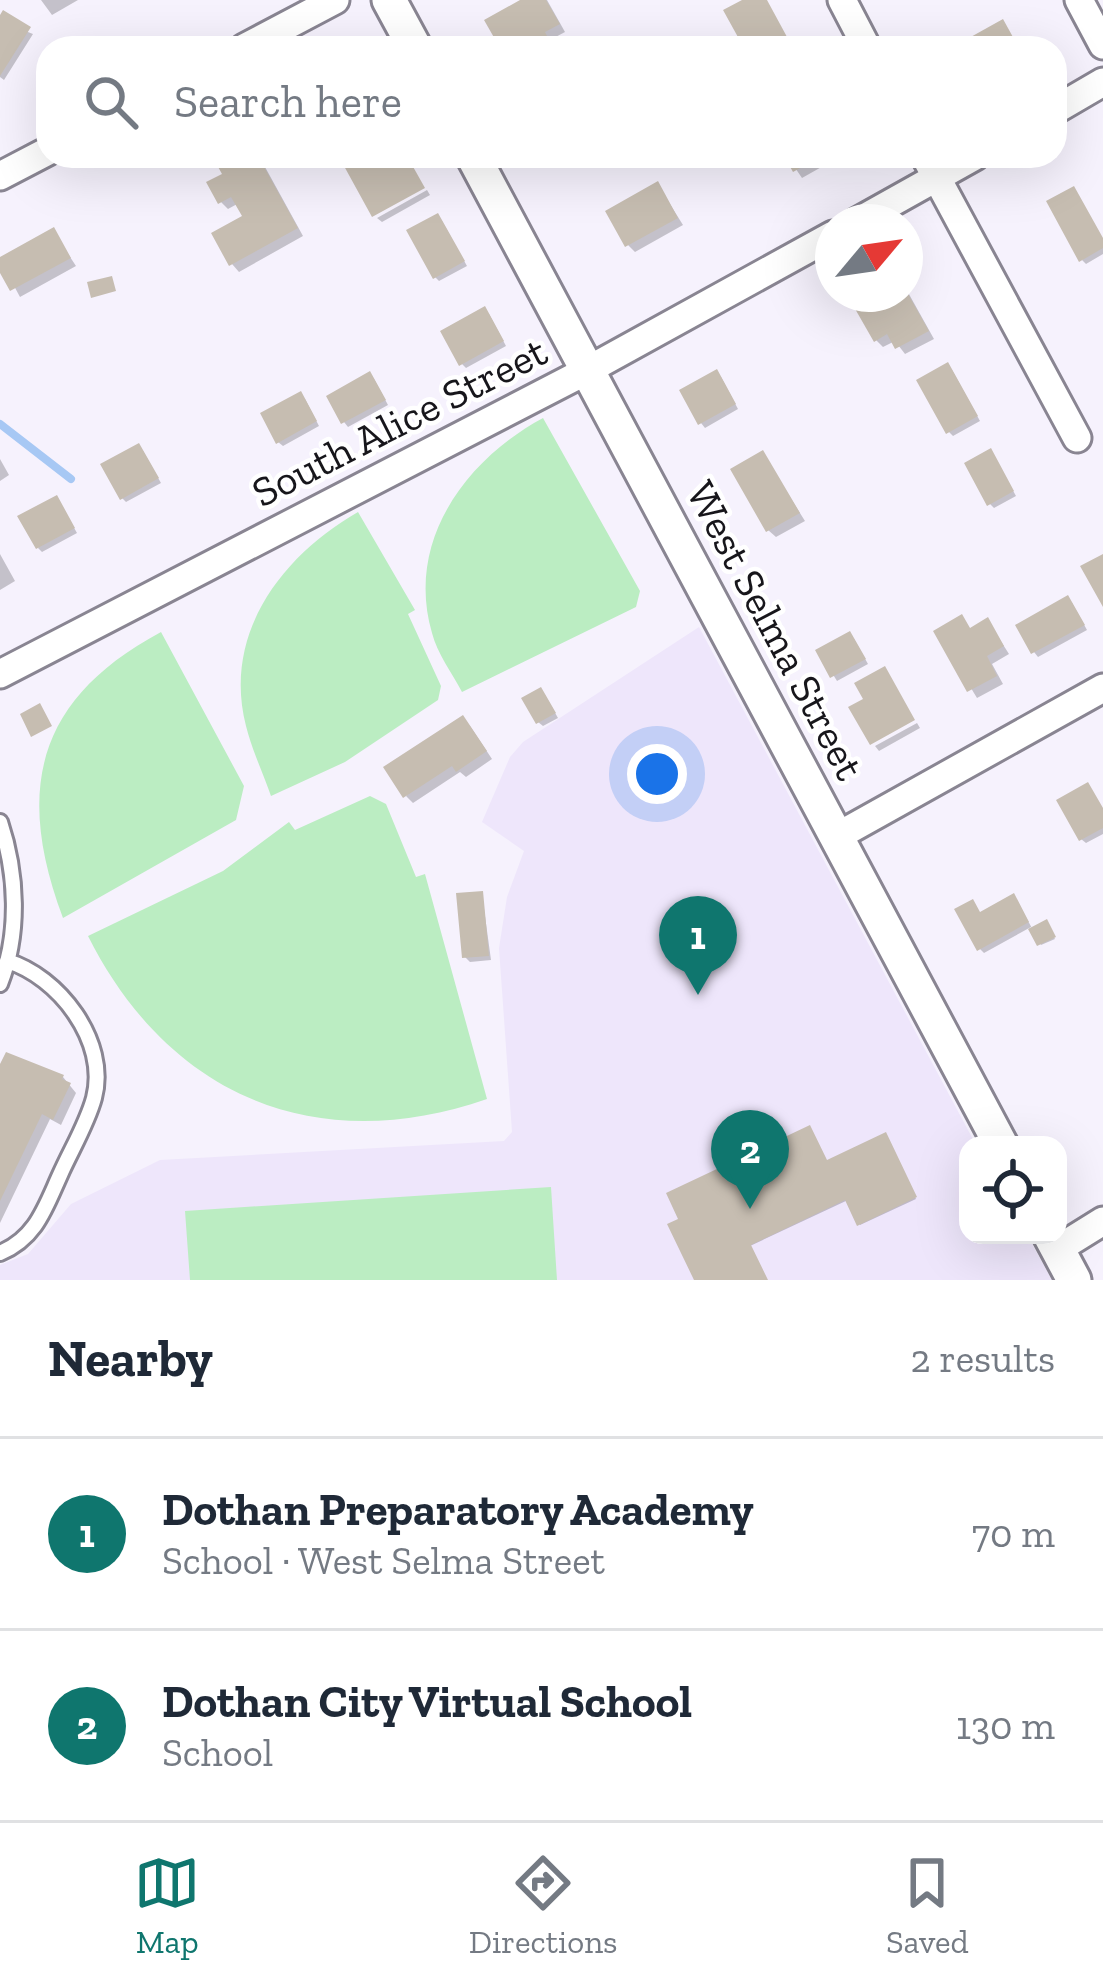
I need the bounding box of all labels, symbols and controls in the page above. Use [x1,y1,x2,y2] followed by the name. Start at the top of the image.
[36,36,1067,168] search box
[78,69,144,135] icon: search
[174,75,402,129] text: Search here
[815,204,923,312] north arrow
[243,325,555,518] street label: South Alice Street
[675,472,876,789] street label: West Selma Street
[627,744,687,804] your location
[659,896,737,995] pin: 1
[711,1110,789,1209] pin: 2
[959,1136,1067,1244] map controls
[959,1136,1067,1244] button: locate
[48,1328,213,1389] text: Nearby
[910,1335,1055,1382] text: 2 results
[162,1483,754,1537] text: Dothan Preparatory Academy
[79,1510,95,1557] text: 1
[972,1510,1055,1557] text: 70 m
[162,1537,605,1584] text: School · West Selma Street
[162,1675,692,1729] text: Dothan City Virtual School
[77,1702,97,1749] text: 2
[956,1702,1055,1749] text: 130 m
[162,1729,273,1776] text: School
[134,1850,200,1961] tab: Map
[469,1850,618,1961] tab: Directions
[886,1850,969,1961] tab: Saved

